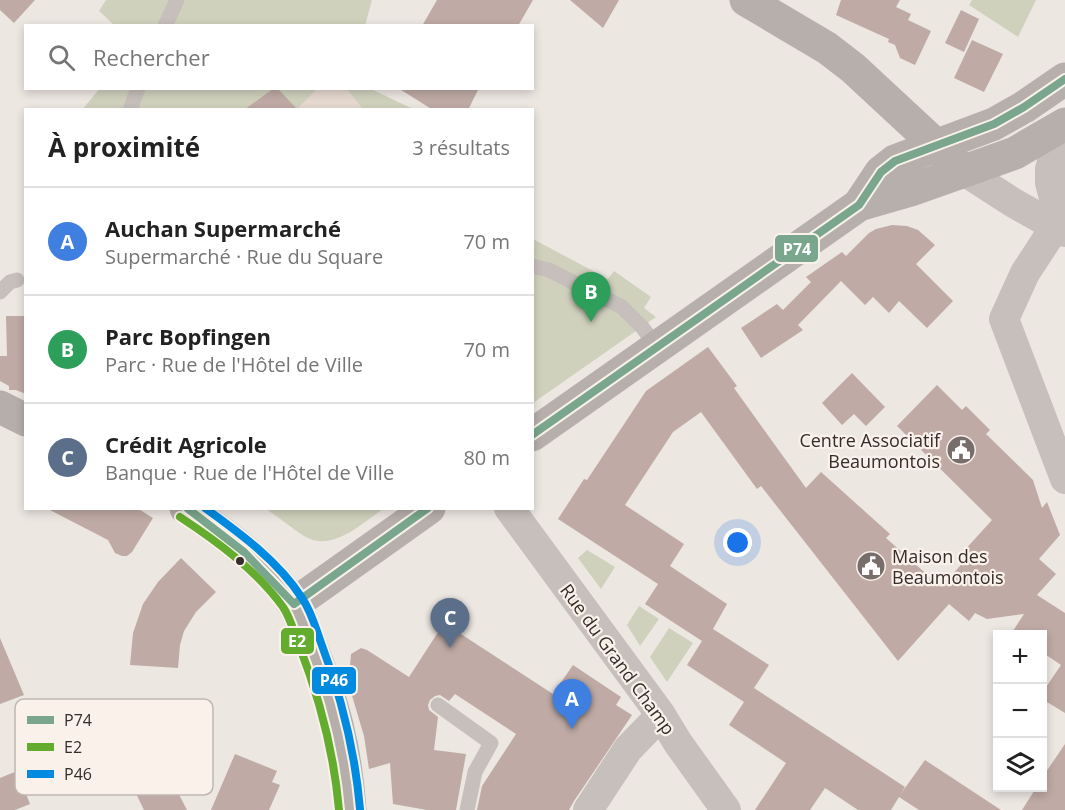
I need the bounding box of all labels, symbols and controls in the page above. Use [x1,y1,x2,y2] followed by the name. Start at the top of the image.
[24,24,534,90] search box
[45,41,78,74] icon: search
[93,42,210,72] text: Rechercher
[48,129,200,165] text: À proximité
[412,134,510,161] text: 3 résultats
[105,213,341,243] text: Auchan Supermarché
[61,228,74,255] text: A
[463,228,510,255] text: 70 m
[774,234,819,263] line badge: P74
[783,238,811,260] text: P74
[105,243,383,270] text: Supermarché · Rue du Square
[572,272,610,322] pin: B
[105,321,271,351] text: Parc Bopfingen
[61,336,74,363] text: B
[463,336,510,363] text: 70 m
[105,351,363,378] text: Parc · Rue de l'Hôtel de Ville
[799,428,941,473] place label: Centre Associatif Beaumontois
[105,429,267,459] text: Crédit Agricole
[945,434,977,466] public building icon: Centre Associatif Beaumontois
[61,444,74,471] text: C
[463,444,510,471] text: 80 m
[105,459,394,486] text: Banque · Rue de l'Hôtel de Ville
[723,528,752,557] your location
[892,544,1004,589] place label: Maison des Beaumontois
[855,550,887,582] public building icon: Maison des Beaumontois
[234,555,246,567] unlabelled marker
[555,579,681,739] street label: Rue du Grand Champ
[430,598,470,648] pin: C
[280,627,315,655] line badge: E2
[288,630,306,652] text: E2
[993,630,1047,792] map controls
[993,630,1047,684] button: +
[311,666,357,695] line badge: P46
[320,669,348,691] text: P46
[552,680,592,729] pin: A
[993,684,1047,738] button: −
[15,699,213,795] legend
[64,709,92,731] text: P74
[64,736,82,758] text: E2
[993,738,1047,792] button: layers
[64,763,92,785] text: P46

